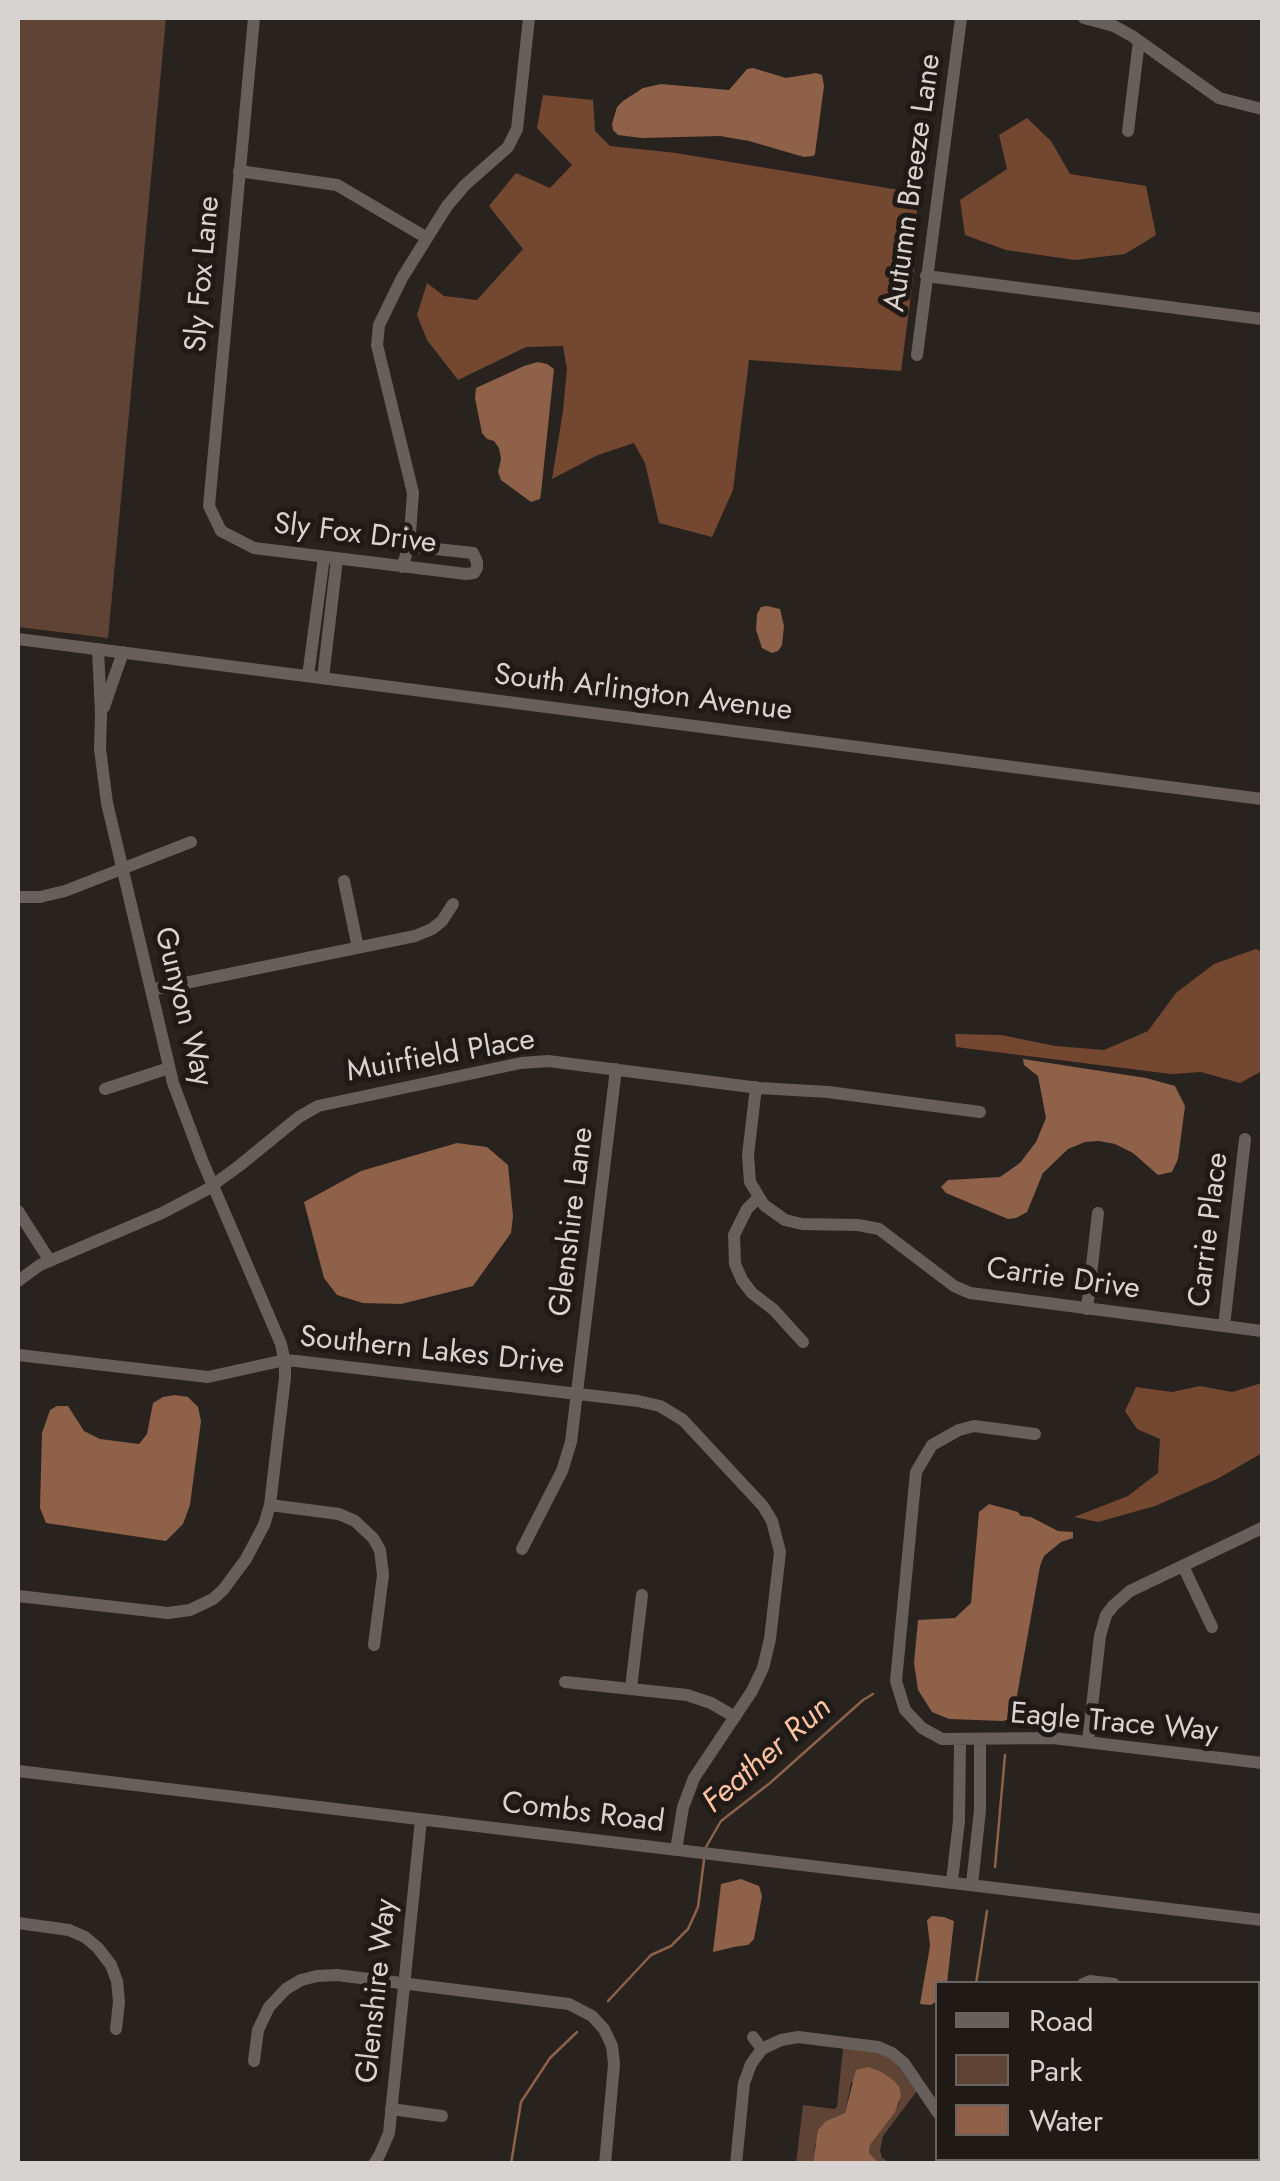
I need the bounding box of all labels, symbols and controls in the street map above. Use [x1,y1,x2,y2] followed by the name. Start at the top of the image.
[878,52,950,314] street label: Autumn Breeze Lane
[179,195,229,353] street label: Sly Fox Lane
[271,507,439,563] street label: Sly Fox Drive
[492,658,794,730] street label: South Arlington Avenue
[145,924,219,1090] street label: Gunyon Way
[344,1023,538,1091] street label: Muirfield Place
[544,1125,602,1319] street label: Glenshire Lane
[1183,1151,1237,1309] street label: Carrie Place
[984,1251,1142,1309] street label: Carrie Drive
[298,1320,566,1384] street label: Southern Lakes Drive
[696,1690,840,1822] water label: Feather Run
[1009,1697,1219,1751] street label: Eagle Trace Way
[500,1786,666,1842] street label: Combs Road
[350,1897,406,2085] street label: Glenshire Way
[935,1981,1260,2161] legend
[1029,1999,1094,2042] text: Road
[1029,2049,1082,2092] text: Park
[1029,2099,1103,2142] text: Water

